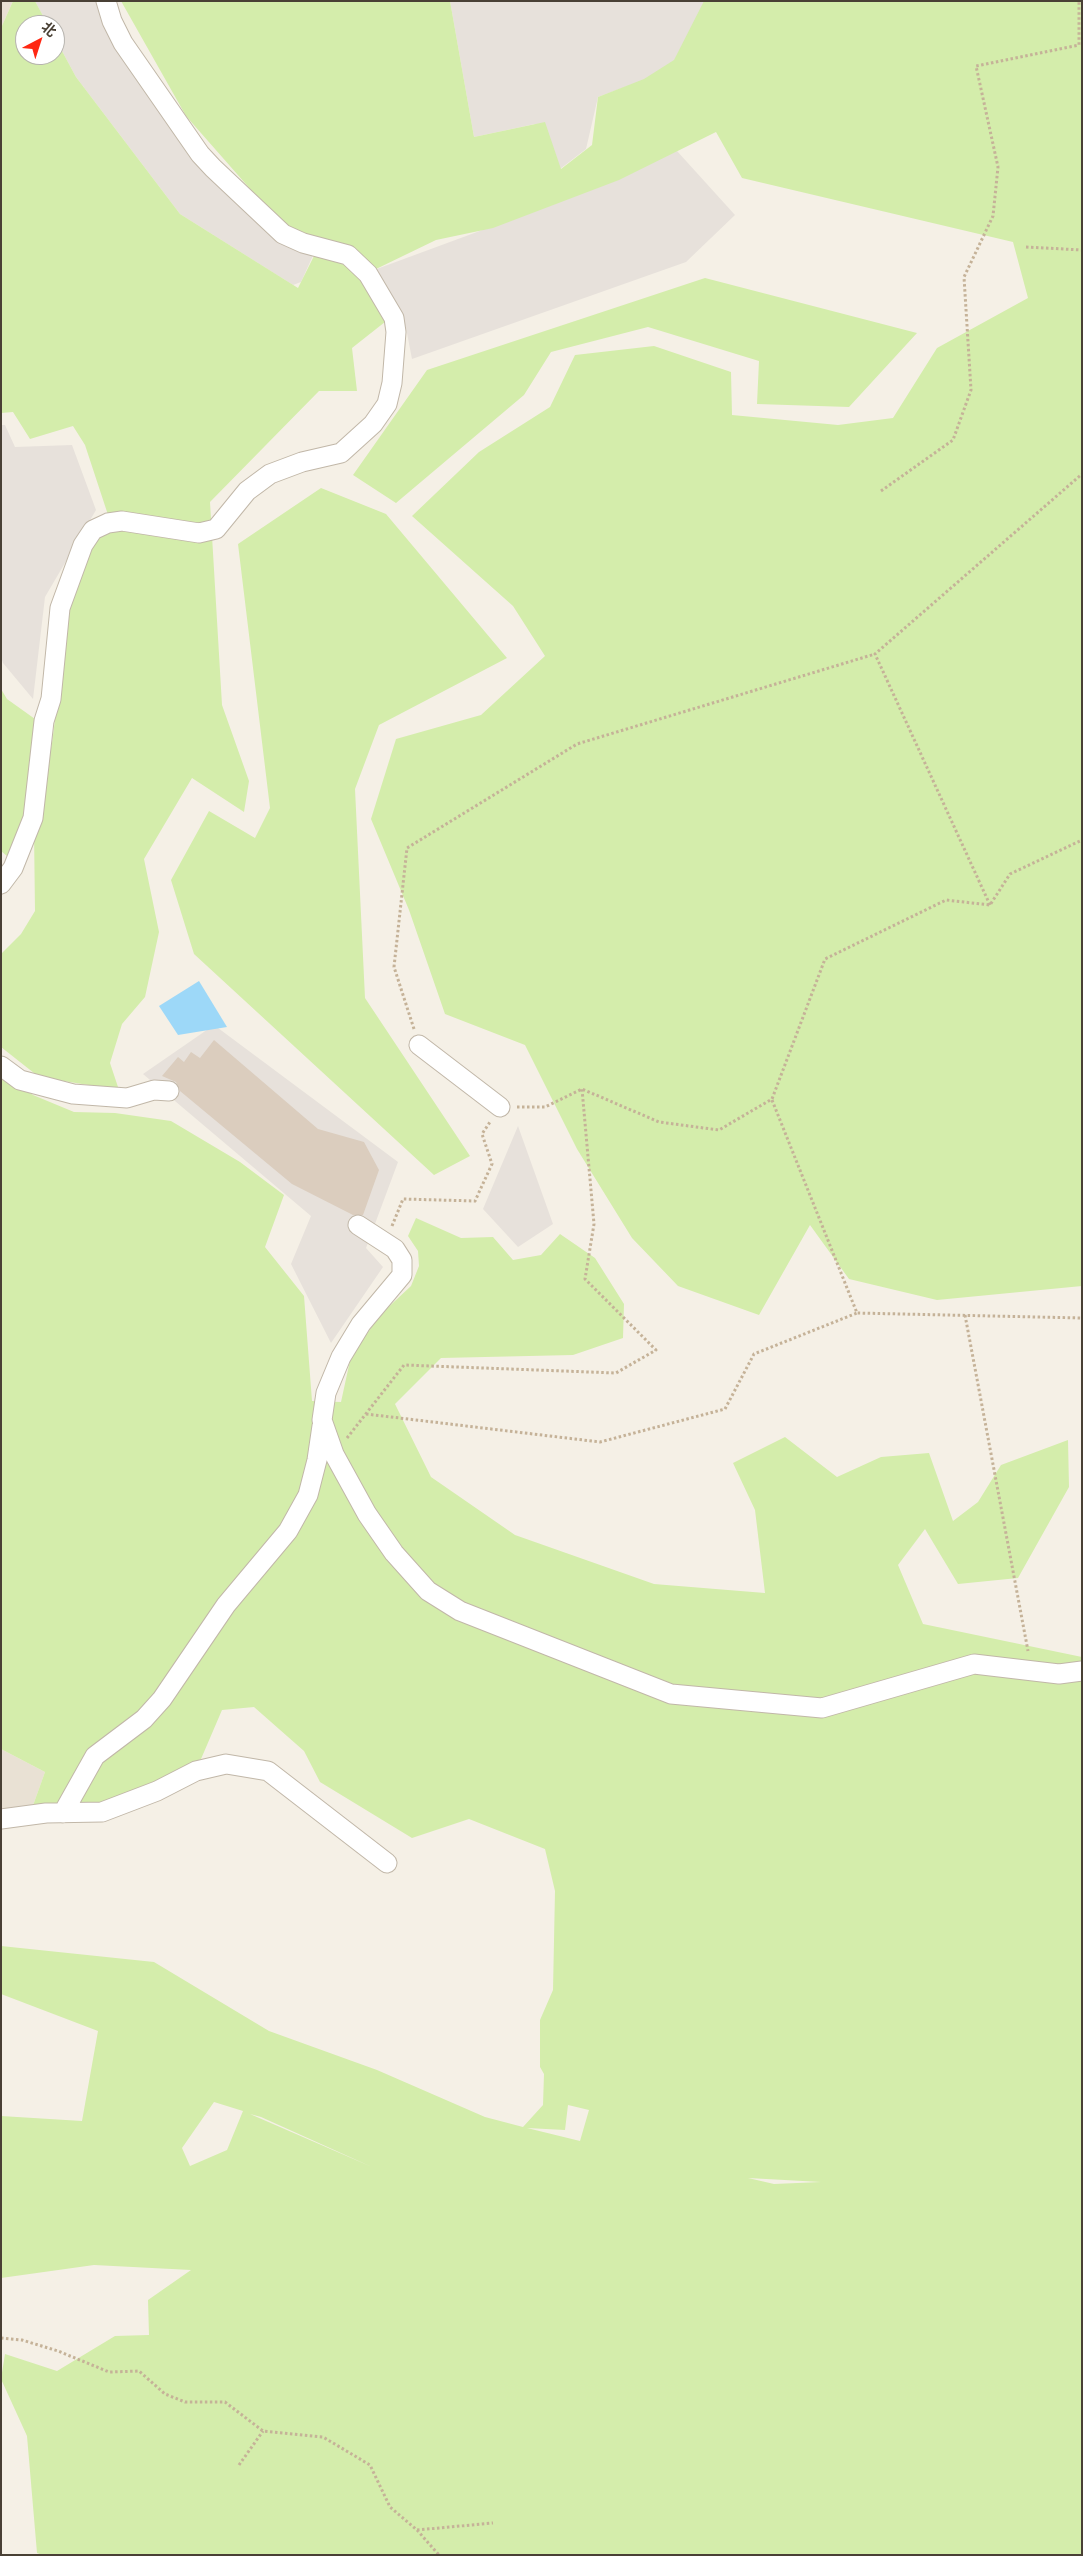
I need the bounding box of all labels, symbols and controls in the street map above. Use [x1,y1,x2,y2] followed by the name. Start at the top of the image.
[15,15,65,65] north arrow
[38,19,60,40] text: 北

